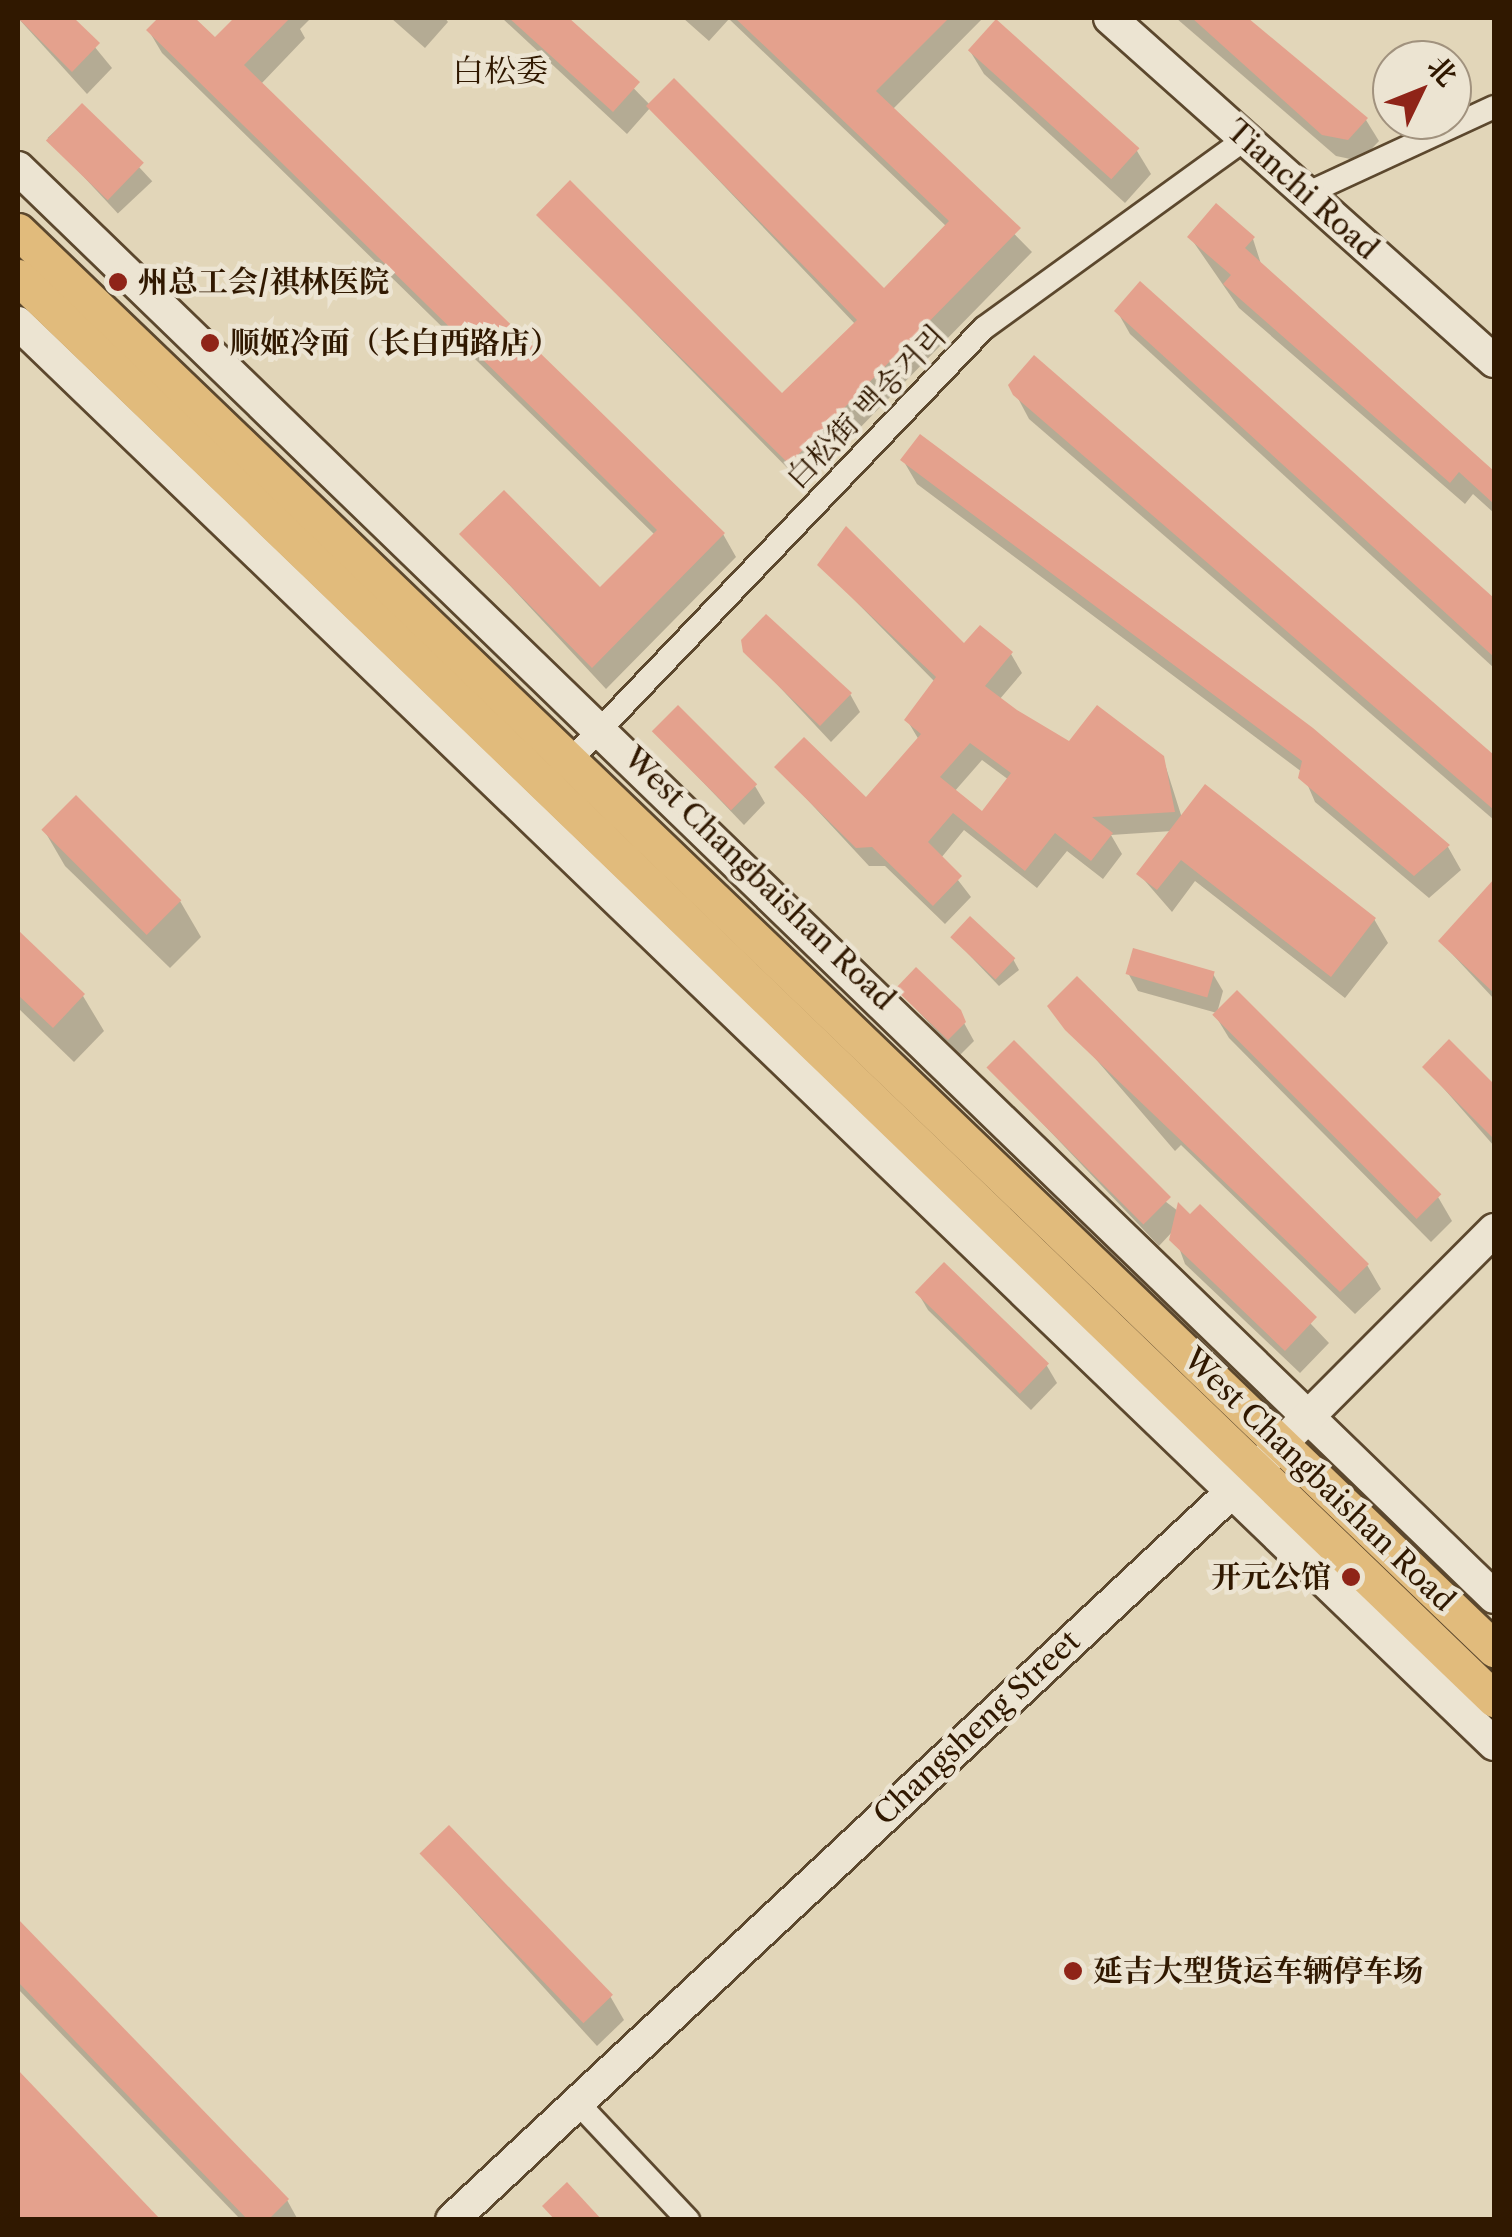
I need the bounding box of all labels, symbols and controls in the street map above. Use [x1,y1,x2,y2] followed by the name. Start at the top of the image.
[1372,40,1472,140] north arrow
[1420,49,1464,93] text: 北
[452,52,548,90] district label: 白松委
[1219,113,1385,267] street label: Tianchi Road
[138,264,389,300] place label: 州总工会/祺林医院
[107,271,129,293] marker: 州总工会/祺林医院
[779,318,953,496] street label: 白松街 백송거리
[230,325,560,361] place label: 顺姬冷面（长白西路店）
[199,332,221,354] marker: 顺姬冷面（长白西路店）
[616,740,902,1018] street label: West Changbaishan Road
[1176,1341,1462,1619] street label: West Changbaishan Road
[1211,1559,1331,1595] place label: 开元公馆
[1340,1566,1362,1588] marker: 开元公馆
[867,1623,1087,1833] street label: Changsheng Street
[1093,1953,1423,1989] place label: 延吉大型货运车辆停车场
[1062,1960,1084,1982] marker: 延吉大型货运车辆停车场

